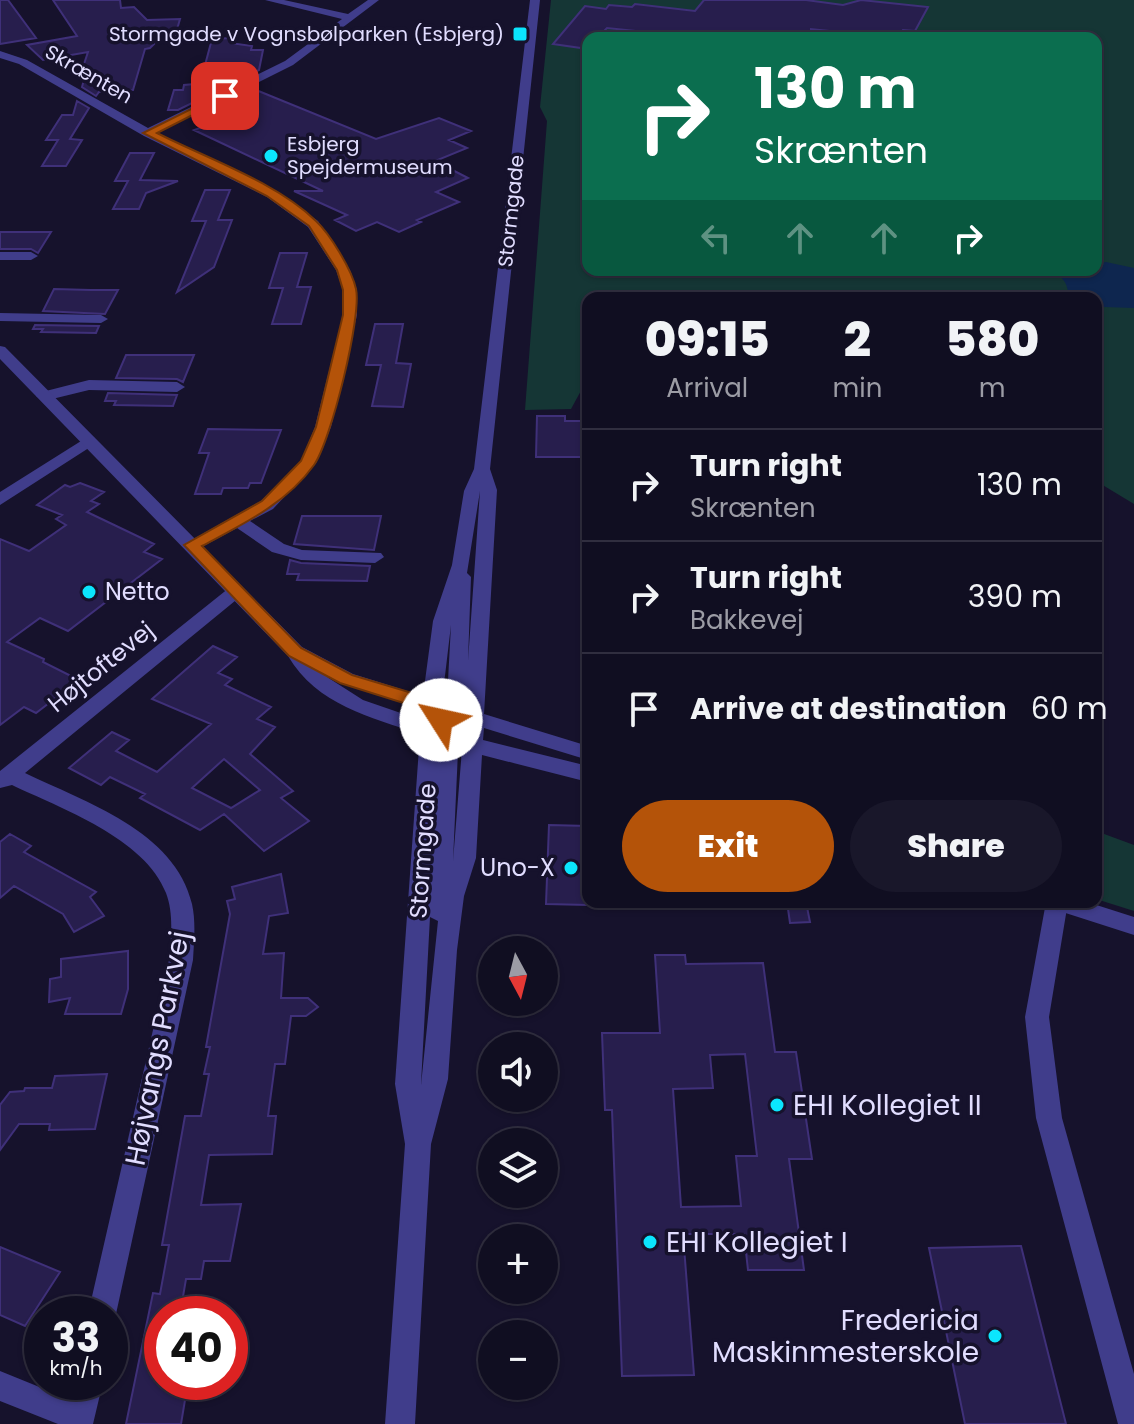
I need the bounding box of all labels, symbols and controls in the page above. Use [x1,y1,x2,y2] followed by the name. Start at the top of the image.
[109,20,504,48] place label: Stormgade v Vognsbølparken (Esbjerg)
[511,25,529,43] marker: Stormgade v Vognsbølparken (Esbjerg)
[40,38,138,110] street label: Skrænten
[754,49,917,128] text: 130 m
[191,62,259,130] pin
[622,64,726,168] icon: right
[203,74,247,118] icon: arrive
[754,125,928,176] text: Skrænten
[287,130,453,181] place label: Esbjerg Spejdermuseum
[262,147,280,165] marker: Esbjerg Spejdermuseum
[491,153,531,269] street label: Stormgade
[694,216,738,260] icon: left
[778,216,822,260] icon: ahead
[862,216,906,260] icon: ahead
[946,216,990,260] icon: right
[645,306,770,373] text: 09:15
[844,306,871,373] text: 2
[945,306,1039,373] text: 580
[666,370,748,406] text: Arrival
[832,370,882,406] text: min
[979,370,1006,406] text: m
[690,444,842,487] text: Turn right
[622,463,666,507] icon: right
[977,463,1062,506] text: 130 m
[690,490,816,526] text: Skrænten
[690,556,842,599] text: Turn right
[105,575,170,608] place label: Netto
[622,575,666,619] icon: right
[968,575,1062,618] text: 390 m
[80,583,98,601] marker: Netto
[690,602,804,638] text: Bakkevej
[41,614,161,720] street label: Højtoftevej
[399,678,483,762] position arrow
[622,687,666,731] icon: arrive
[690,687,1007,730] text: Arrive at destination
[1031,687,1108,730] text: 60 m
[401,782,444,920] street label: Stormgade
[622,800,834,892] button: Exit
[850,800,1062,892] button: Share
[480,851,555,884] place label: Uno-X
[562,859,580,877] marker: Uno-X
[116,928,199,1169] street label: Højvangs Parkvej
[478,936,558,1016] north arrow
[478,936,558,1400] map controls
[478,1032,558,1112] button: sound
[793,1086,982,1125] place label: EHI Kollegiet II
[768,1096,786,1114] marker: EHI Kollegiet II
[478,1128,558,1208] button: layers
[666,1223,848,1262] place label: EHI Kollegiet I
[478,1224,558,1304] button: +
[641,1233,659,1251] marker: EHI Kollegiet I
[144,1296,248,1400] speed limit sign: 40
[712,1301,979,1372] place label: Fredericia Maskinmesterskole
[52,1310,100,1366] text: 33
[478,1320,558,1400] button: −
[986,1327,1004,1345] marker: Fredericia Maskinmesterskole
[49,1354,103,1382] text: km/h

